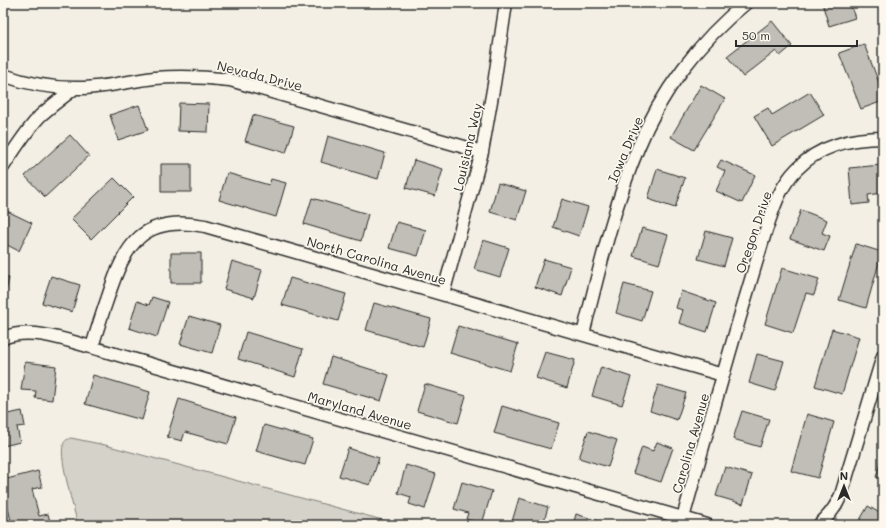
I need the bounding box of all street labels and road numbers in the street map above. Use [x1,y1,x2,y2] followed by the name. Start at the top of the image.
[216,56,304,94] street label: Nevada Drive
[449,101,485,193] street label: Louisiana Way
[603,113,647,185] street label: Iowa Drive
[731,189,775,275] street label: Oregon Drive
[305,232,449,288] street label: North Carolina Avenue
[306,387,414,433] street label: Maryland Avenue
[668,391,712,495] street label: Carolina Avenue

